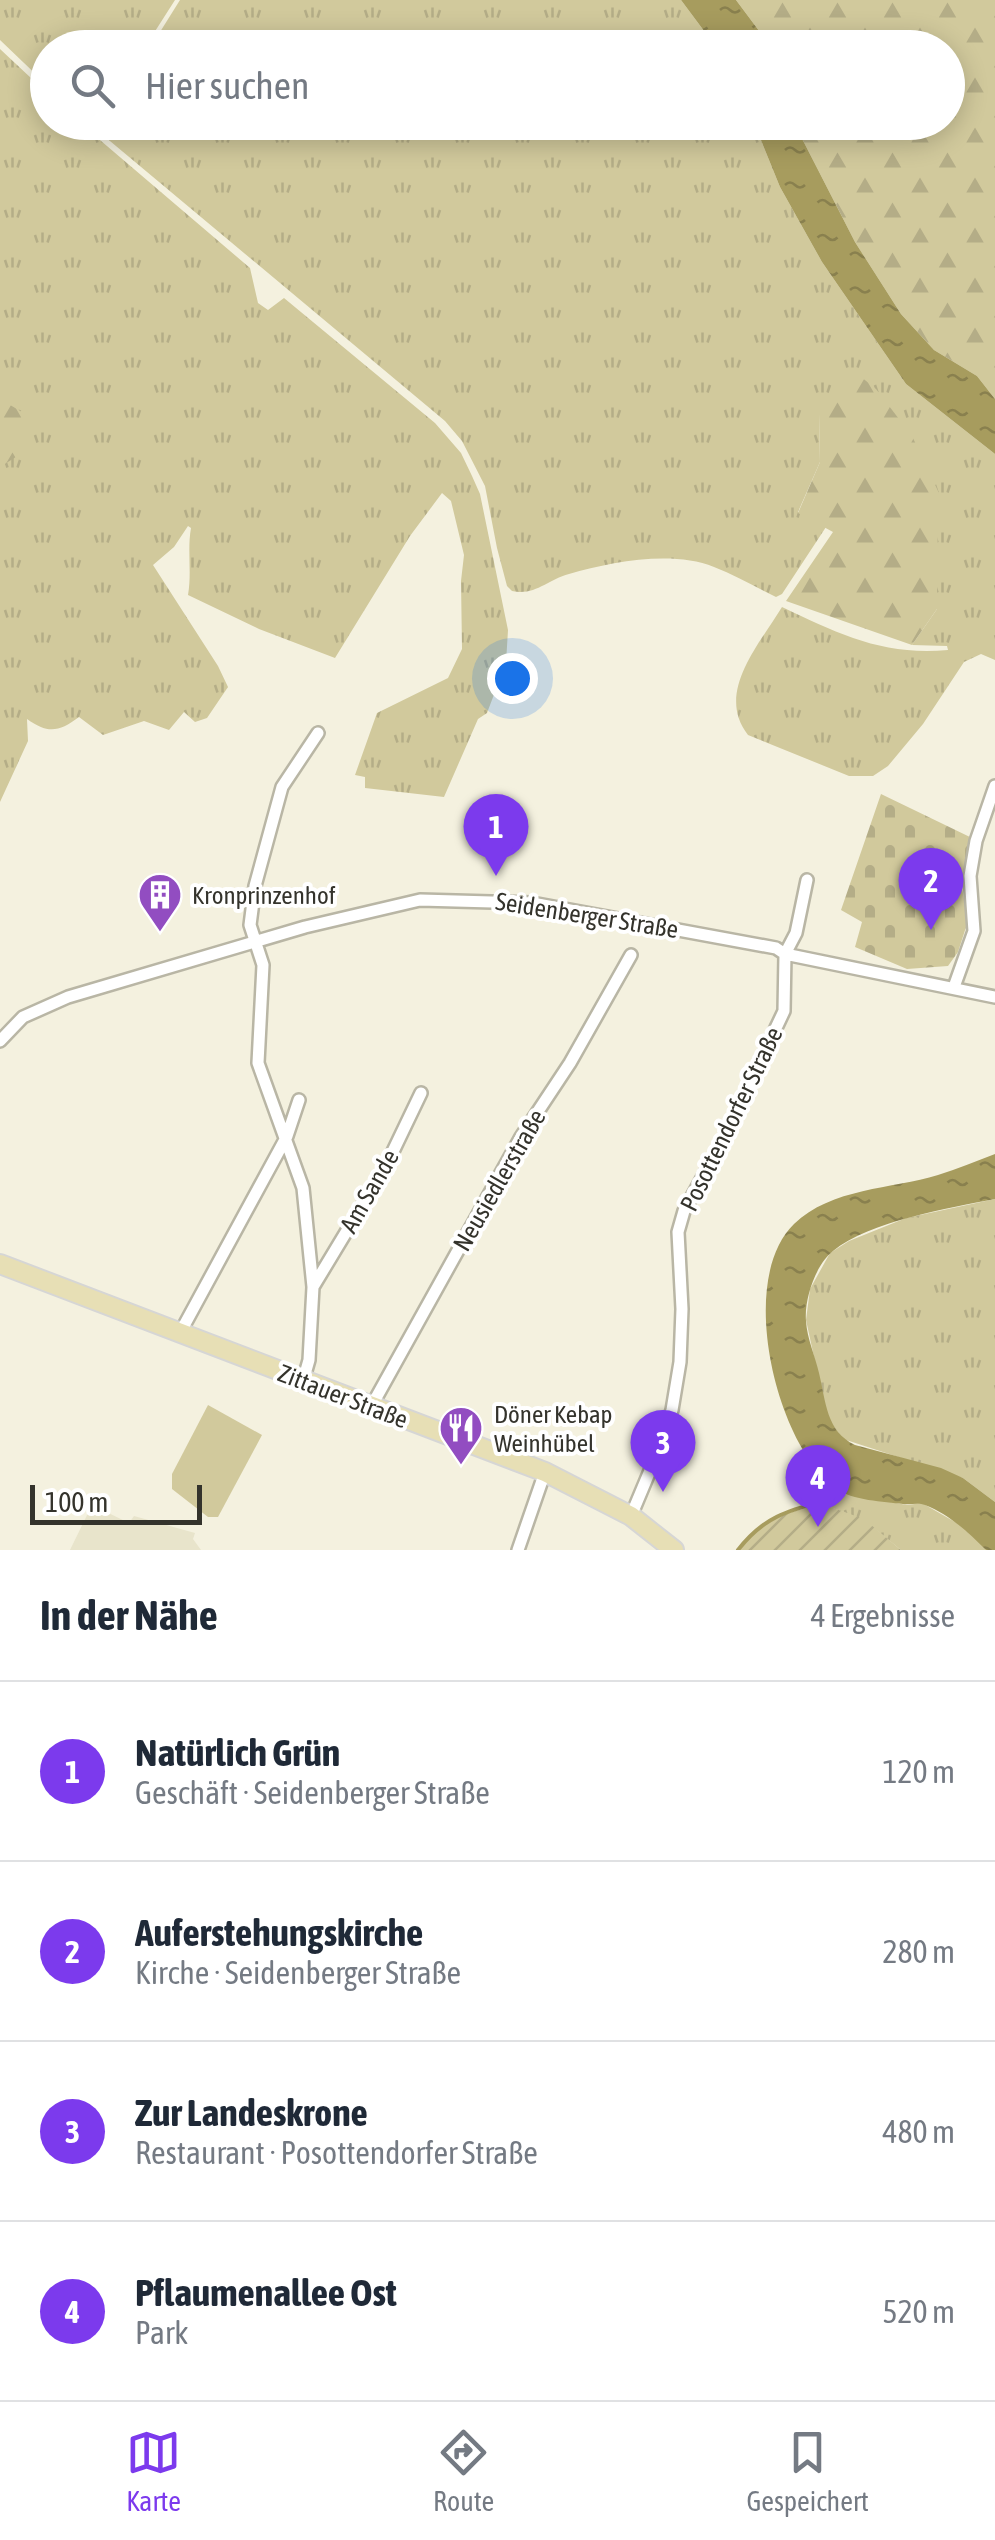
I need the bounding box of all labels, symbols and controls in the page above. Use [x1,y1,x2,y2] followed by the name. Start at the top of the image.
[30,30,965,140] search box
[65,58,120,113] icon: search
[145,64,309,107] text: Hier suchen
[487,653,538,704] your location
[464,794,528,876] pin: 1
[898,848,964,930] pin: 2
[137,872,183,933] building icon: Kronprinzenhof
[192,881,336,909] place label: Kronprinzenhof
[494,887,680,943] street label: Seidenberger Straße
[674,1023,788,1215] street label: Posottendorfer Straße
[447,1104,551,1256] street label: Neusiedlerstraße
[334,1145,404,1237] street label: Am Sande
[274,1358,412,1434] street label: Zittauer Straße
[494,1400,612,1457] place label: Döner Kebap Weinhübel
[438,1405,484,1466] restaurant icon: Döner Kebap Weinhübel
[630,1410,696,1492] pin: 3
[786,1444,850,1527] pin: 4
[30,1480,202,1524] scale bar
[45,1486,108,1518] text: 100 m
[40,1591,218,1639] text: In der Nähe
[811,1597,955,1634] text: 4 Ergebnisse
[135,1731,340,1774] text: Natürlich Grün
[65,1753,80,1790] text: 1
[882,1753,955,1790] text: 120 m
[135,1774,490,1811] text: Geschäft · Seidenberger Straße
[135,1911,423,1954] text: Auferstehungskirche
[65,1933,80,1970] text: 2
[882,1933,955,1970] text: 280 m
[135,1954,461,1991] text: Kirche · Seidenberger Straße
[135,2091,368,2134] text: Zur Landeskrone
[65,2113,80,2150] text: 3
[882,2113,955,2150] text: 480 m
[135,2134,538,2171] text: Restaurant · Posottendorfer Straße
[135,2271,397,2314] text: Pflaumenallee Ost
[65,2293,80,2330] text: 4
[882,2293,955,2330] text: 520 m
[135,2314,188,2351] text: Park
[126,2425,181,2517] tab: Karte
[433,2425,494,2517] tab: Route
[746,2425,869,2517] tab: Gespeichert

